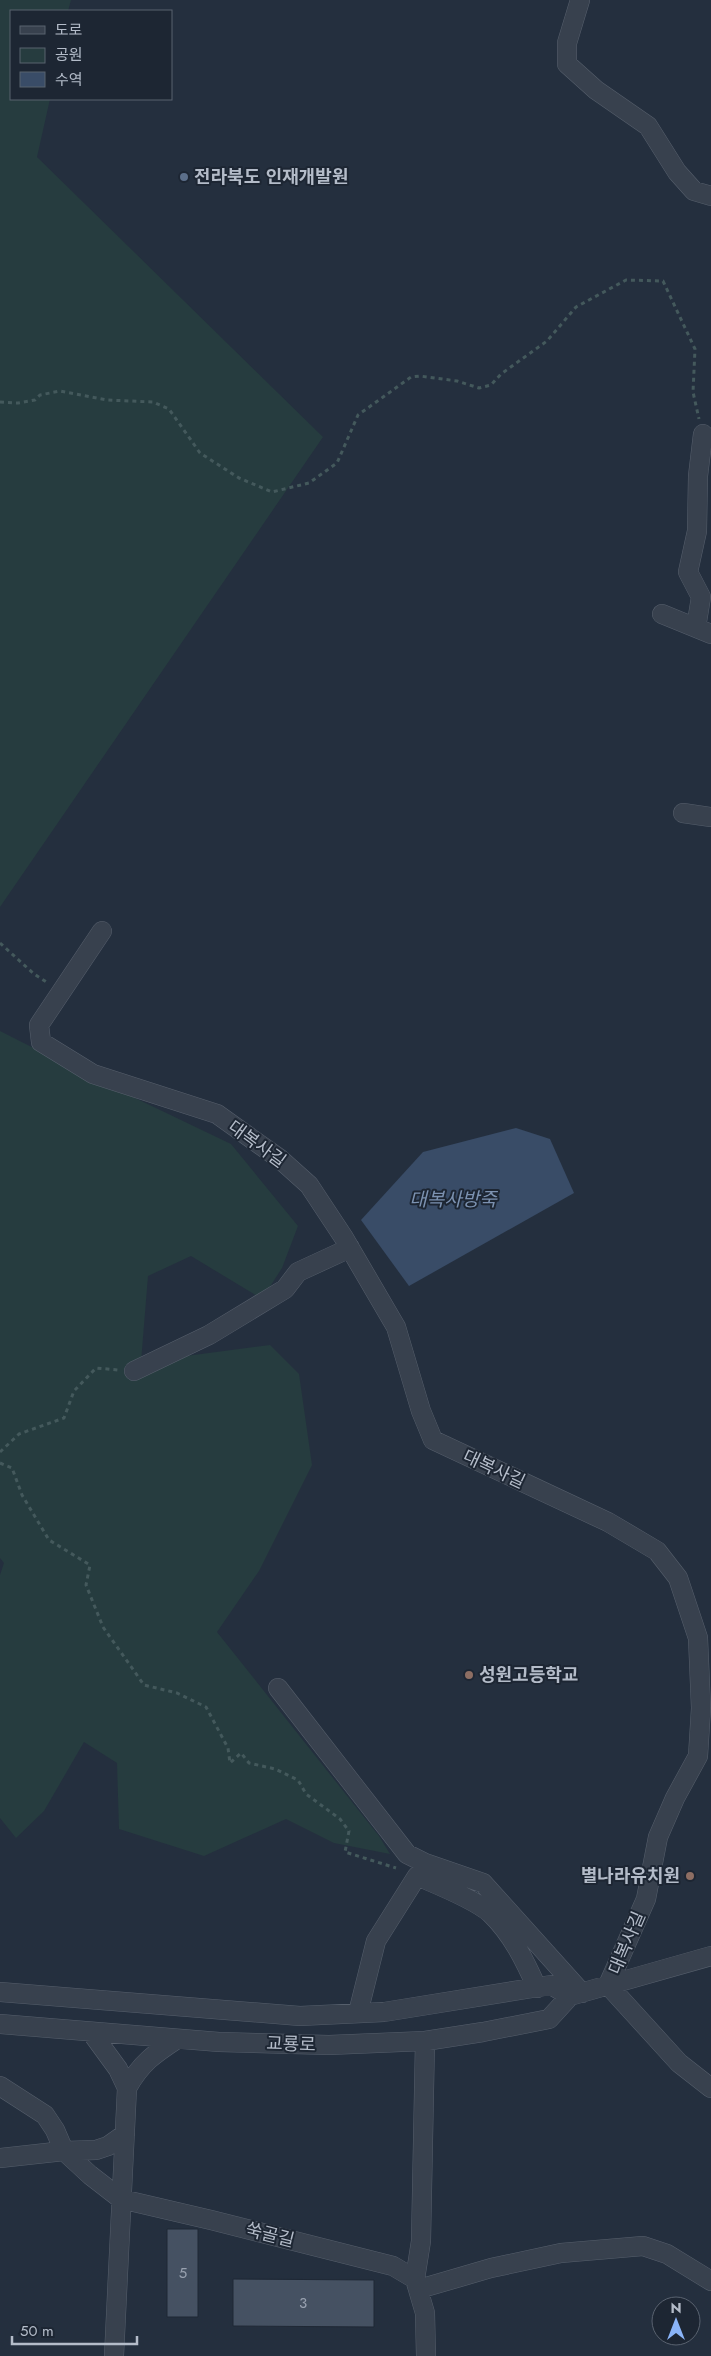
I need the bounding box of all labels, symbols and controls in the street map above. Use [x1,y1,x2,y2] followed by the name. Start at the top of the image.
[10,10,172,100] legend
[55,19,83,41] text: 도로
[55,44,83,66] text: 공원
[55,69,83,91] text: 수역
[194,164,348,190] place label: 전라북도 인재개발원
[178,171,190,183] marker: 전라북도 인재개발원
[223,1114,291,1174] street label: 대복사길
[409,1186,498,1213] water label: 대복사방죽
[458,1443,530,1495] street label: 대복사길
[479,1662,578,1688] place label: 성원고등학교
[463,1669,475,1681] marker: 성원고등학교
[581,1863,680,1889] place label: 별나라유치원
[684,1870,696,1882] marker: 별나라유치원
[602,1907,652,1979] street label: 대복사길
[266,2030,316,2058] street label: 교룡로
[243,2216,297,2254] street label: 쑥골길
[179,2262,187,2284] house number: 5
[299,2292,307,2314] house number: 3
[651,2296,701,2346] north arrow
[670,2298,682,2318] text: N
[12,2314,138,2346] scale bar
[20,2320,54,2342] text: 50 m

